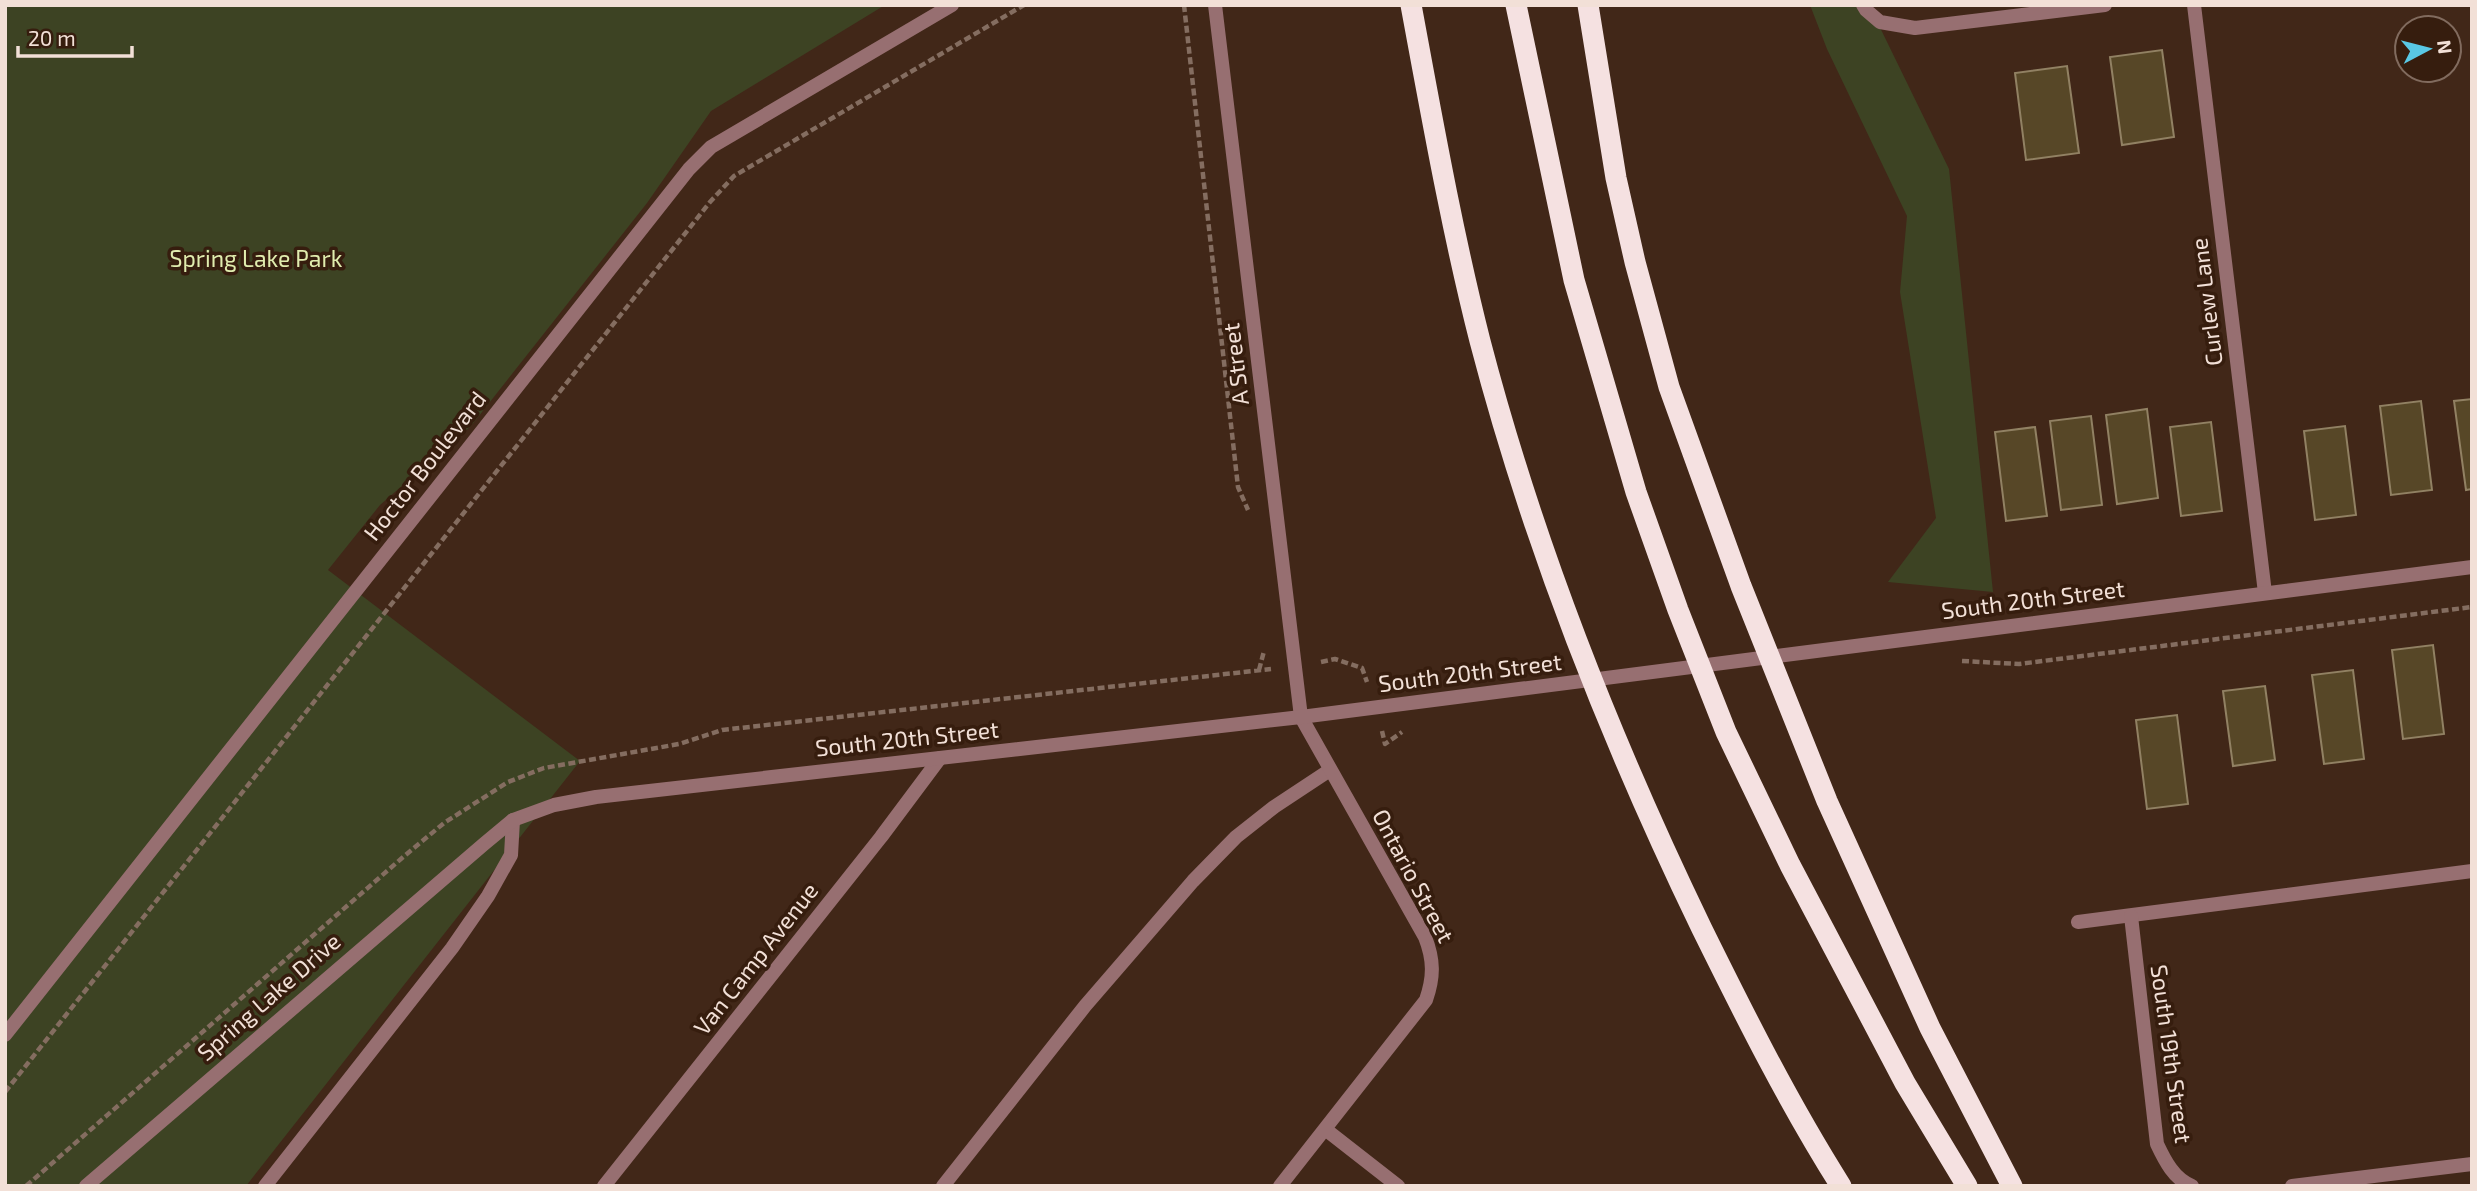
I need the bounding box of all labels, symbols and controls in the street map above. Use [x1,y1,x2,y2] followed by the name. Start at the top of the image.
[18,14,131,58] scale bar
[2393,14,2463,84] north arrow
[28,25,76,50] text: 20 m
[2433,39,2458,55] text: N
[2184,237,2228,368] street label: Curlew Lane
[170,244,343,272] park label: Spring Lake Park
[1216,321,1254,407] street label: A Street
[357,385,491,546] street label: Hoctor Boulevard
[1940,574,2126,624] street label: South 20th Street
[1377,647,1563,697] street label: South 20th Street
[814,714,1000,762] street label: South 20th Street
[1367,804,1461,947] street label: Ontario Street
[687,877,823,1040] street label: Van Camp Avenue
[191,927,346,1066] street label: Spring Lake Drive
[2146,963,2198,1145] street label: South 19th Street

